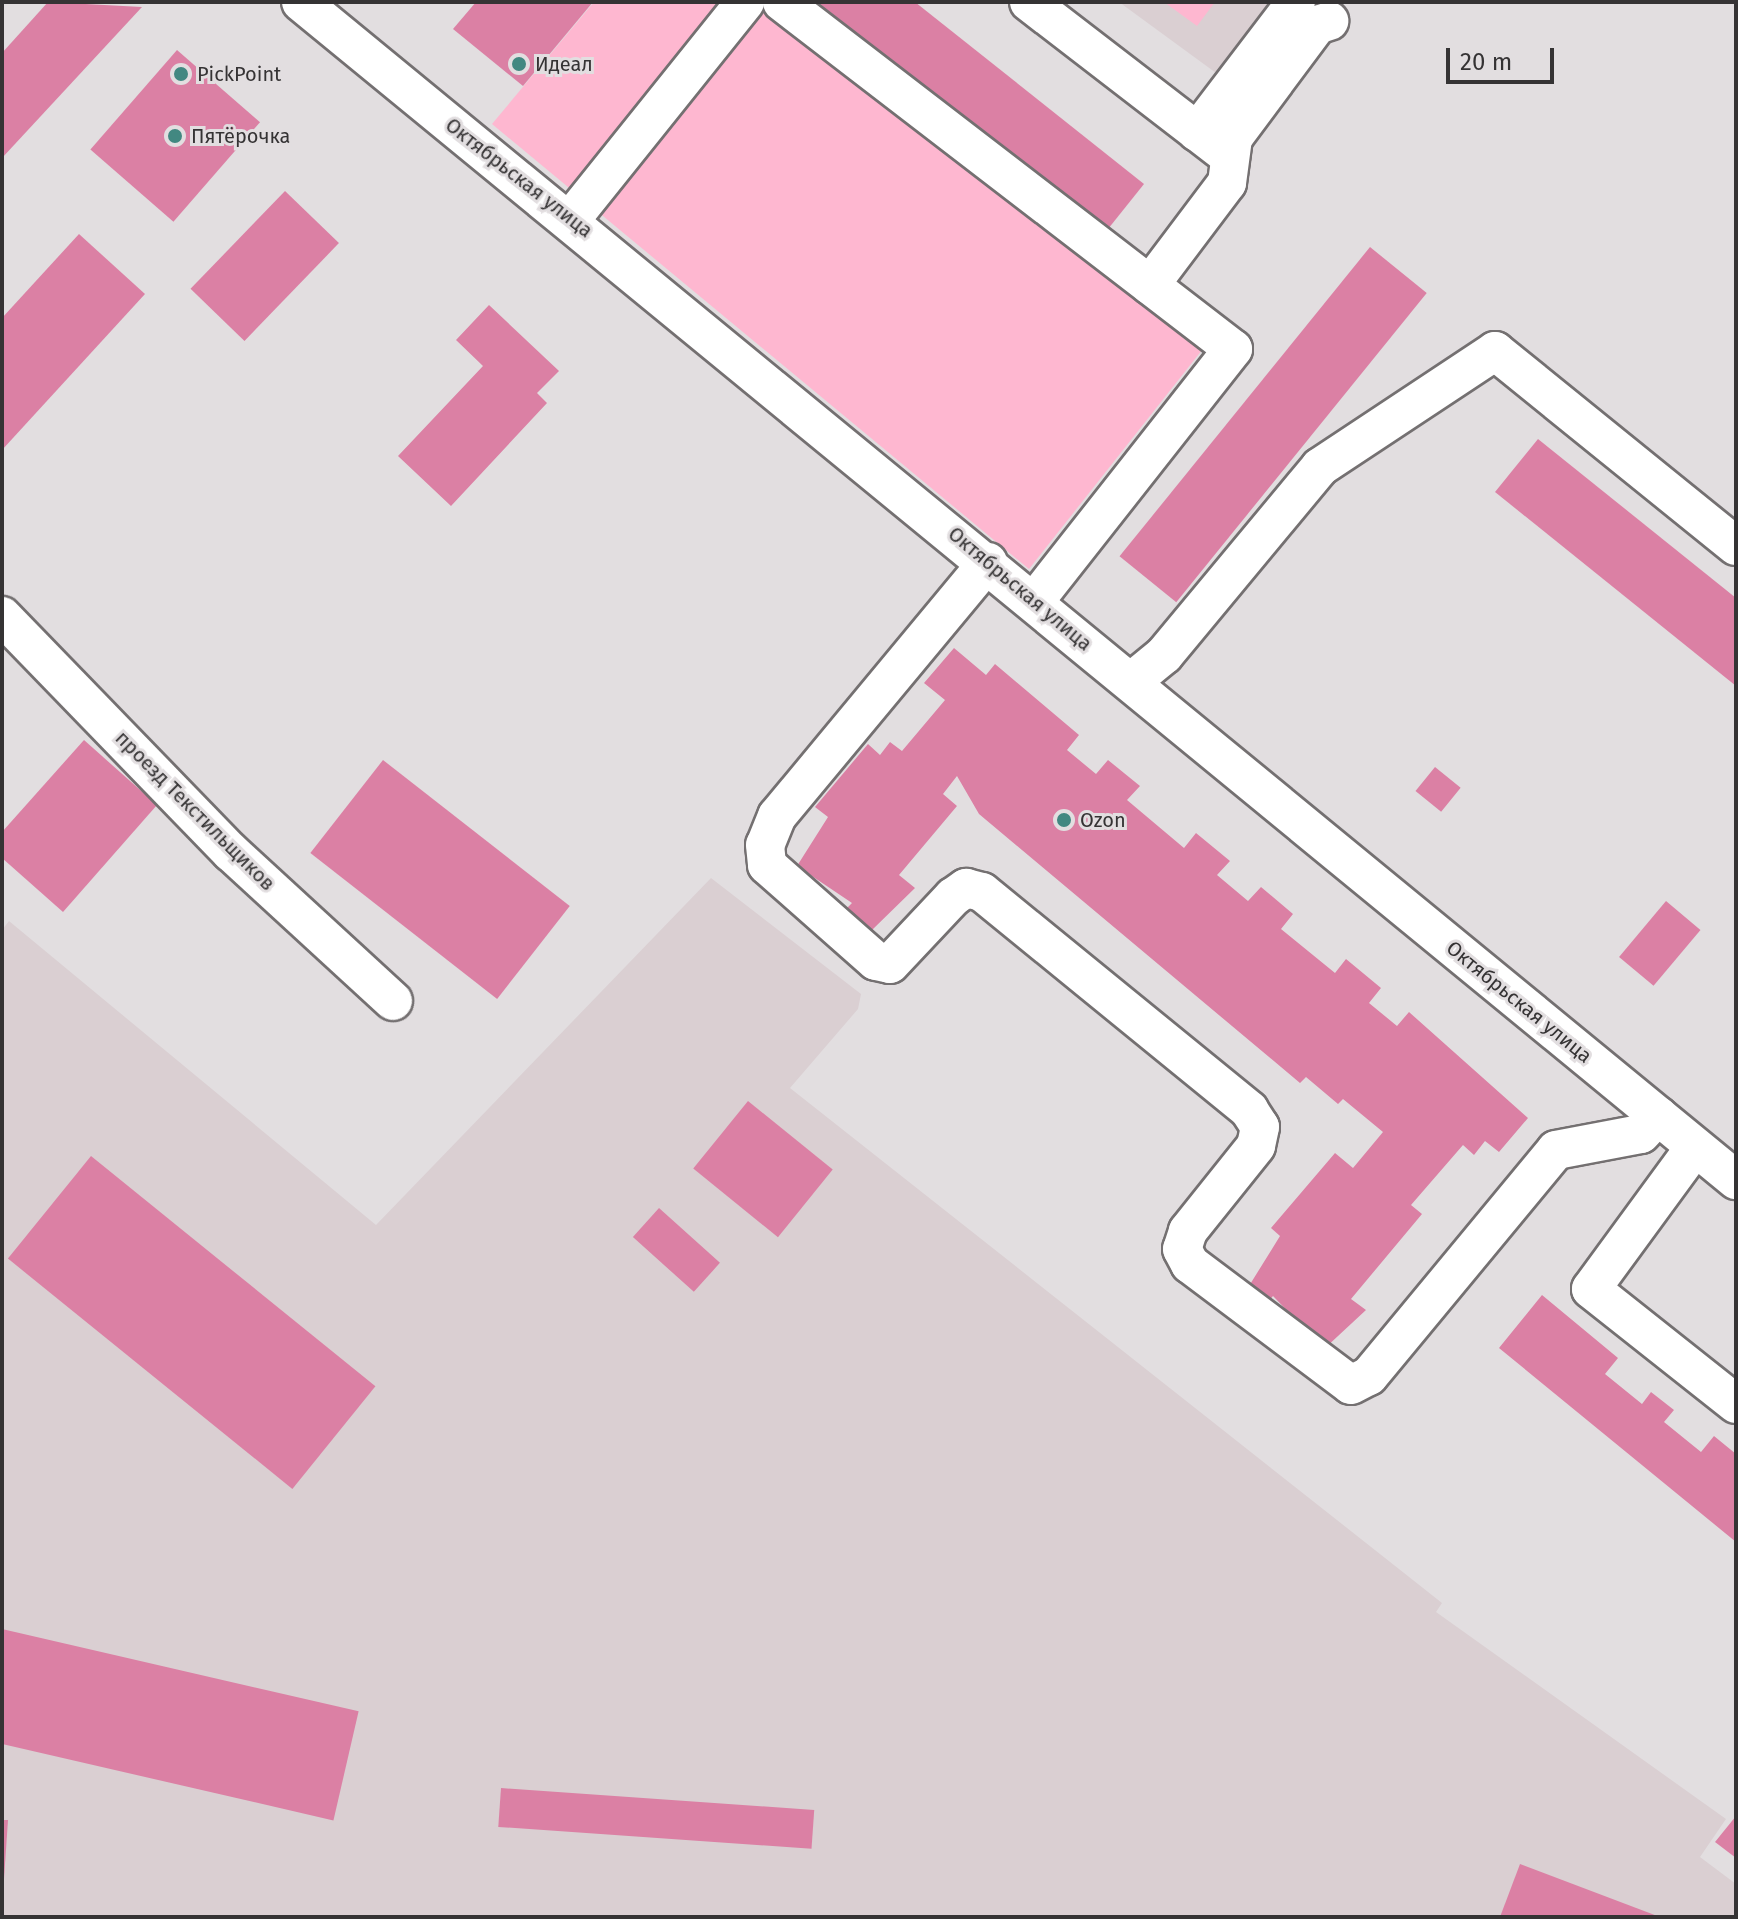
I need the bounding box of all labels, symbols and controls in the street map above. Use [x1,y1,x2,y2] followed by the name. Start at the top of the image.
[1450,32,1558,82] scale bar
[1460,48,1512,76] text: 20 m
[535,52,593,76] place label: Идеал
[510,55,528,73] marker: Идеал
[197,62,281,86] place label: PickPoint
[172,65,190,83] marker: PickPoint
[441,113,597,243] street label: Октябрьская улица
[191,124,290,148] place label: Пятёрочка
[166,127,184,145] marker: Пятёрочка
[943,522,1097,656] street label: Октябрьская улица
[110,726,280,896] street label: проезд Текстильщиков
[1080,808,1126,832] place label: Ozon
[1055,811,1073,829] marker: Ozon
[1441,936,1597,1068] street label: Октябрьская улица

